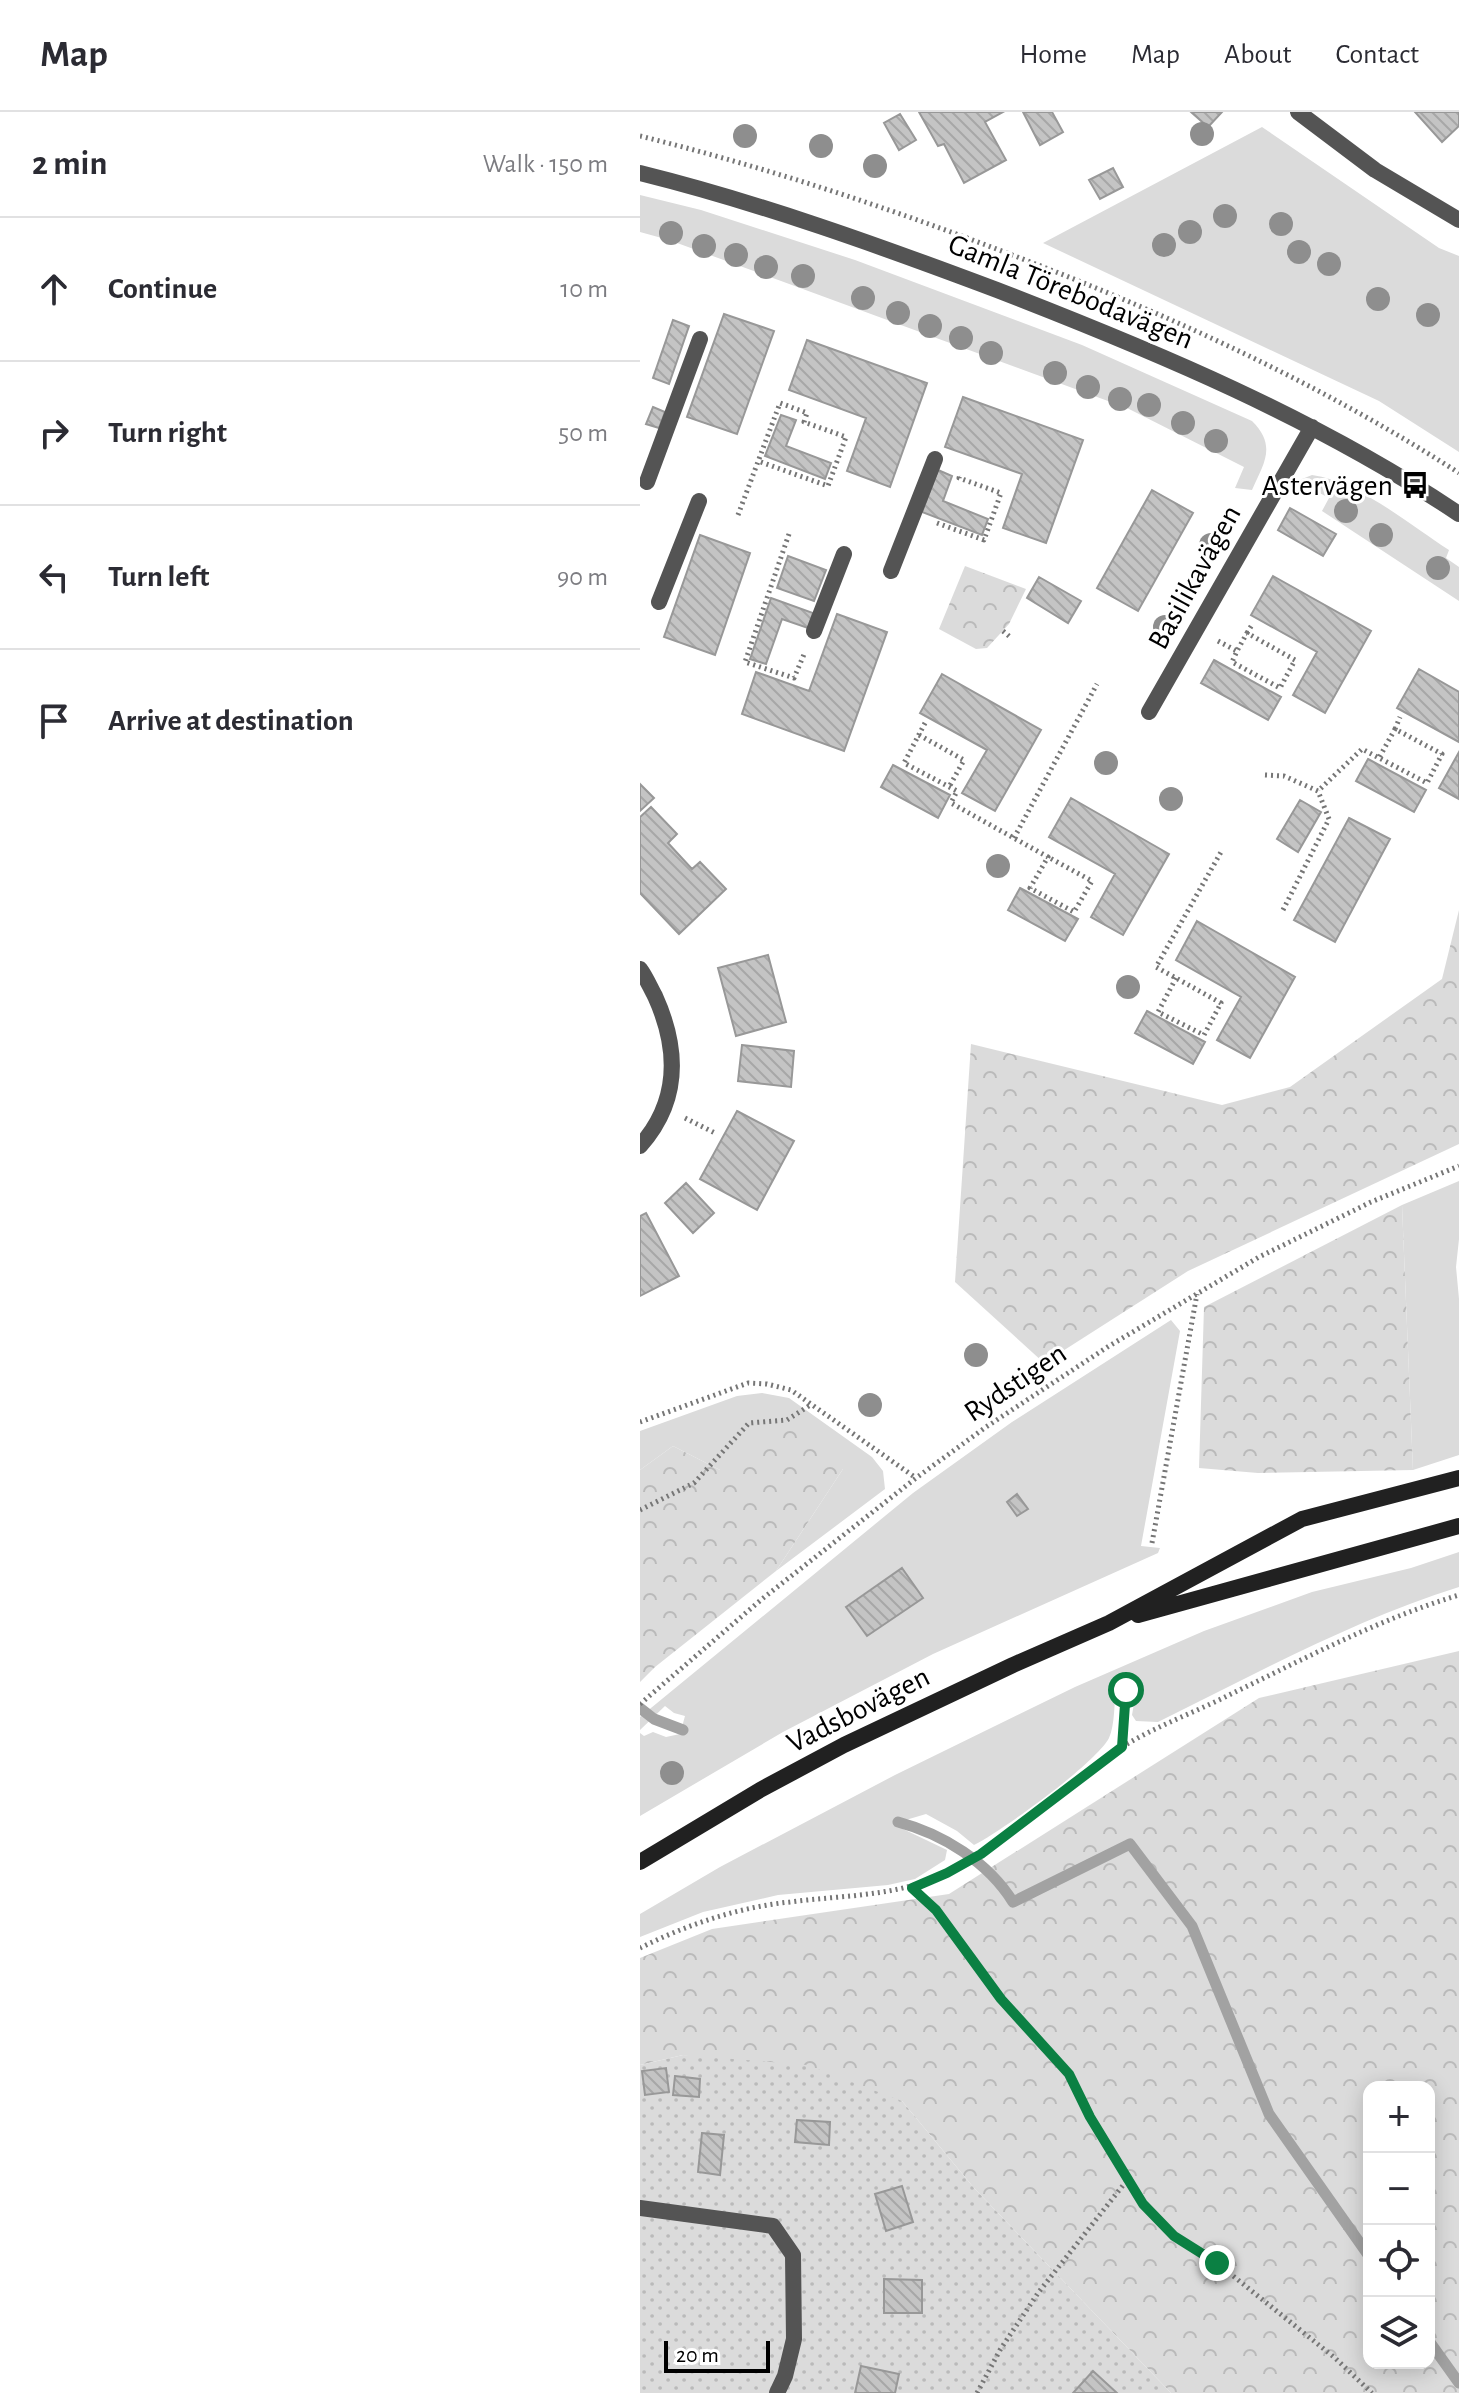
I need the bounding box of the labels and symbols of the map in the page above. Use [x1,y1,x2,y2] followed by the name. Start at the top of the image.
[944,229,1197,355] street label: Gamla Törebodavägen
[1400,470,1430,500] bus stop icon: Astervägen
[1262,471,1393,501] place label: Astervägen
[1143,500,1247,655] street label: Basilikavägen
[959,1338,1072,1428] street label: Rydstigen
[782,1661,935,1759] street label: Vadsbovägen
[1108,1672,1144,1708] route start
[1199,2245,1235,2281] route end
[664,2337,770,2373] scale bar

